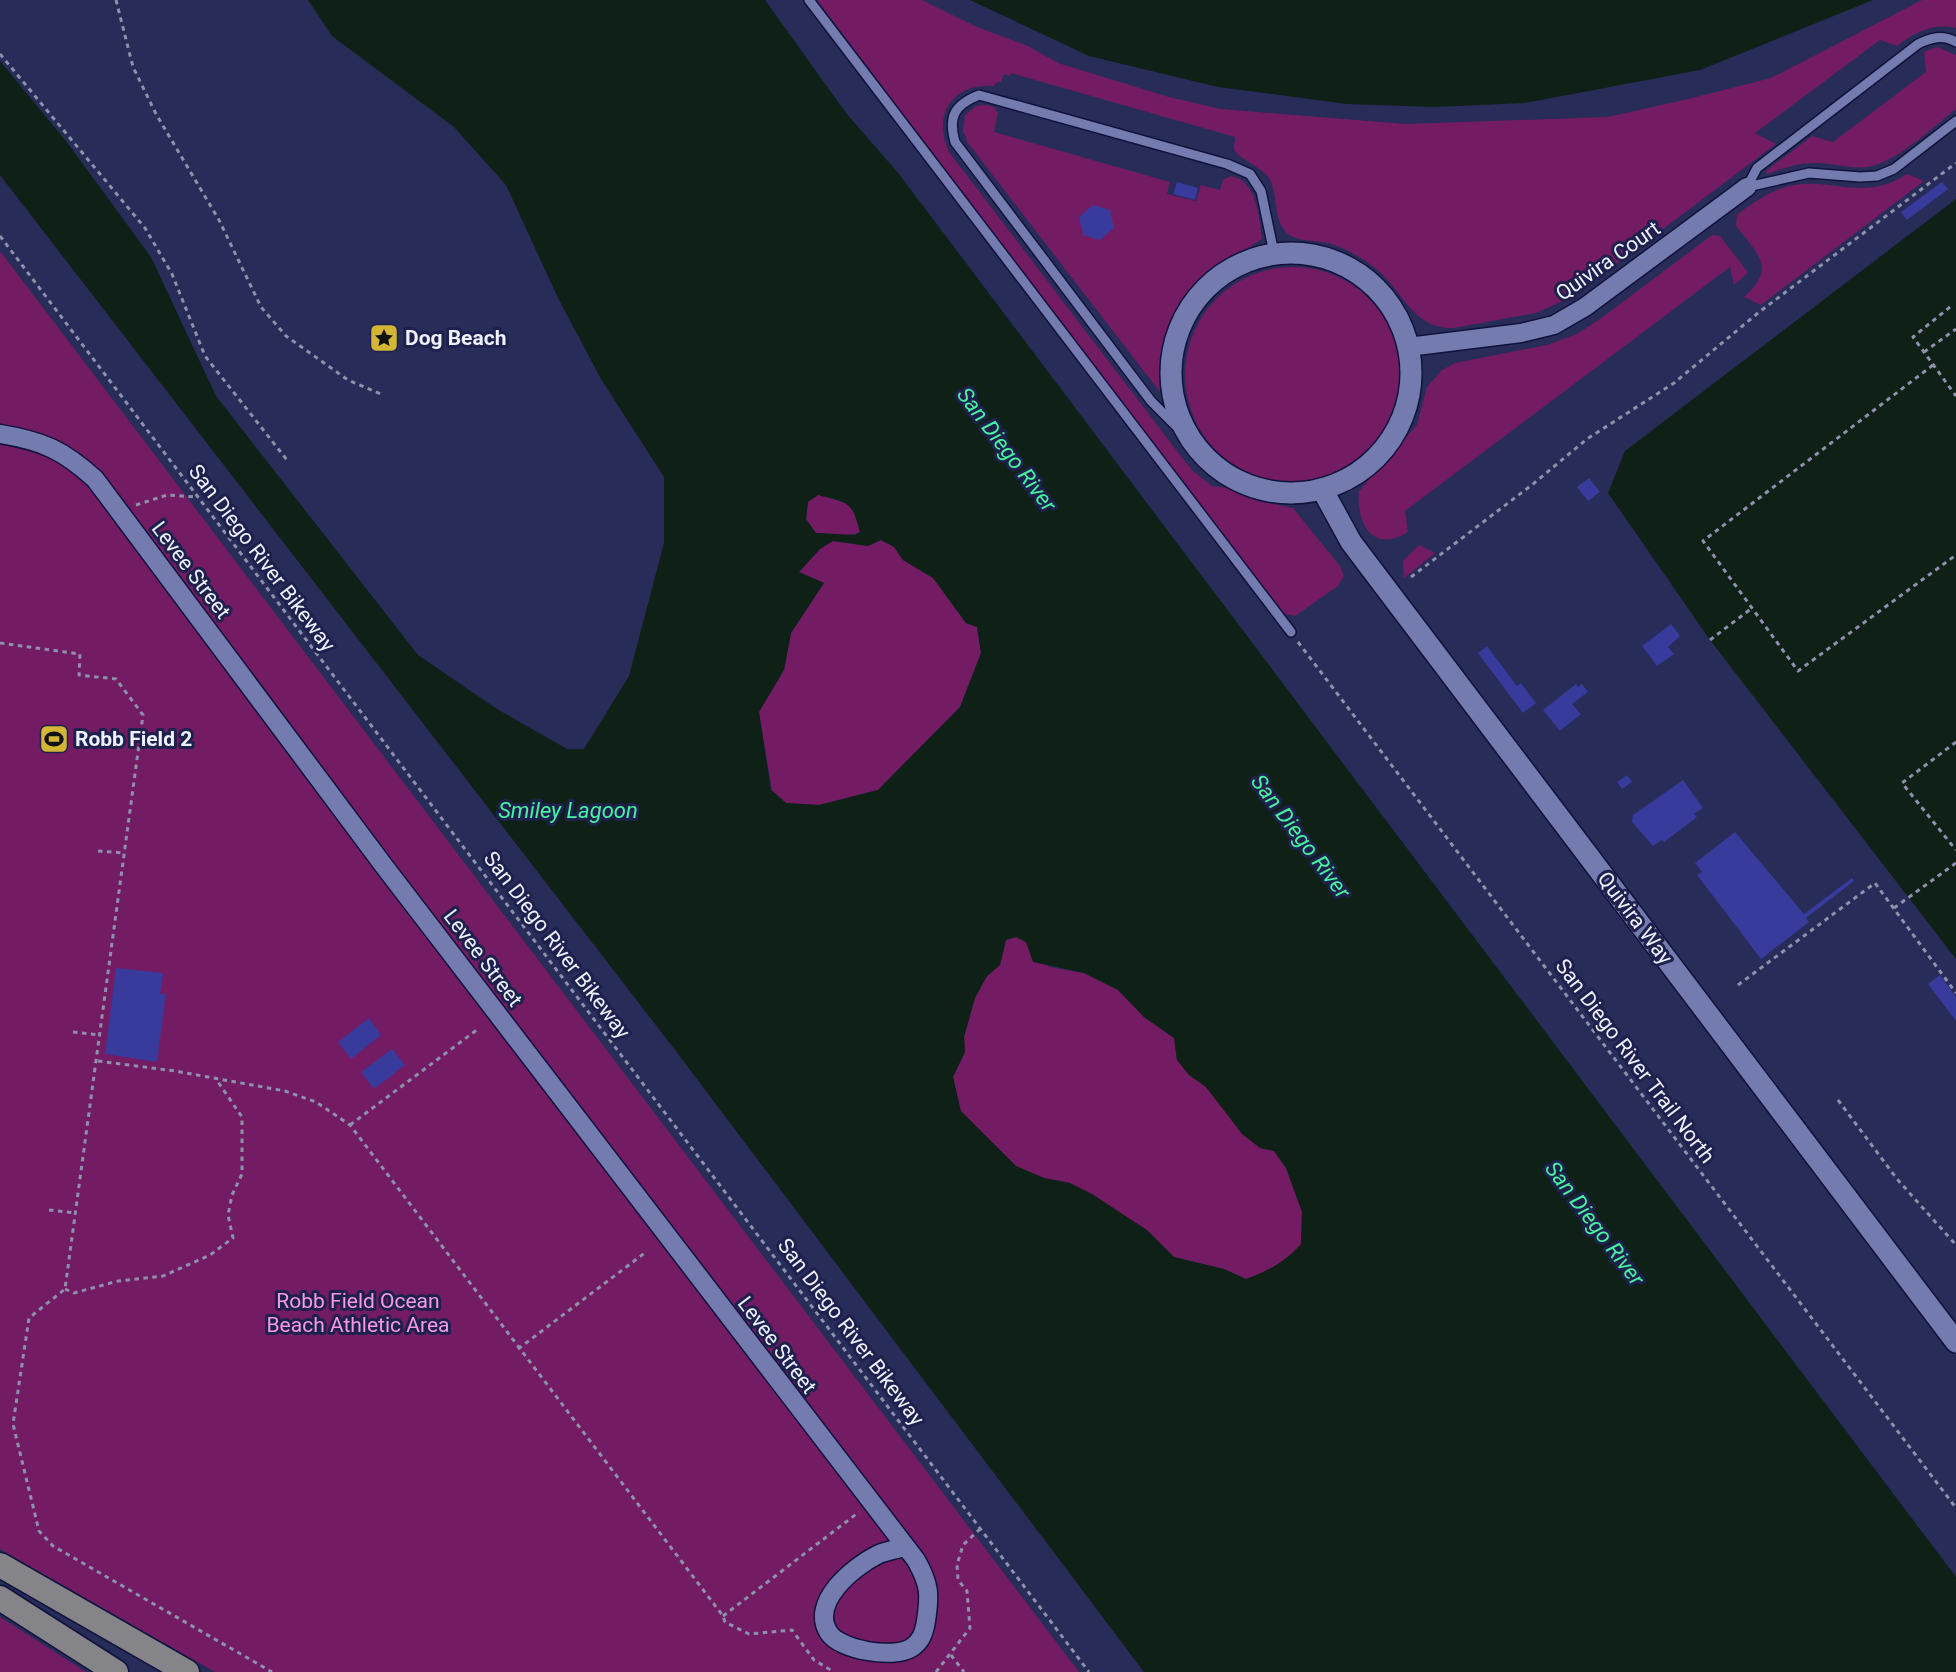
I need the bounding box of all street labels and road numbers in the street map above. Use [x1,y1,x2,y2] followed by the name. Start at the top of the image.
[1551,216,1665,306] street label: Quivira Court
[184,460,340,656] street label: San Diego River Bikeway
[147,517,235,623] street label: Levee Street
[479,847,635,1043] street label: San Diego River Bikeway
[1593,867,1677,969] street label: Quivira Way
[439,905,527,1011] street label: Levee Street
[1550,954,1720,1168] street label: San Diego River Trail North
[773,1234,929,1430] street label: San Diego River Bikeway
[733,1292,821,1398] street label: Levee Street

